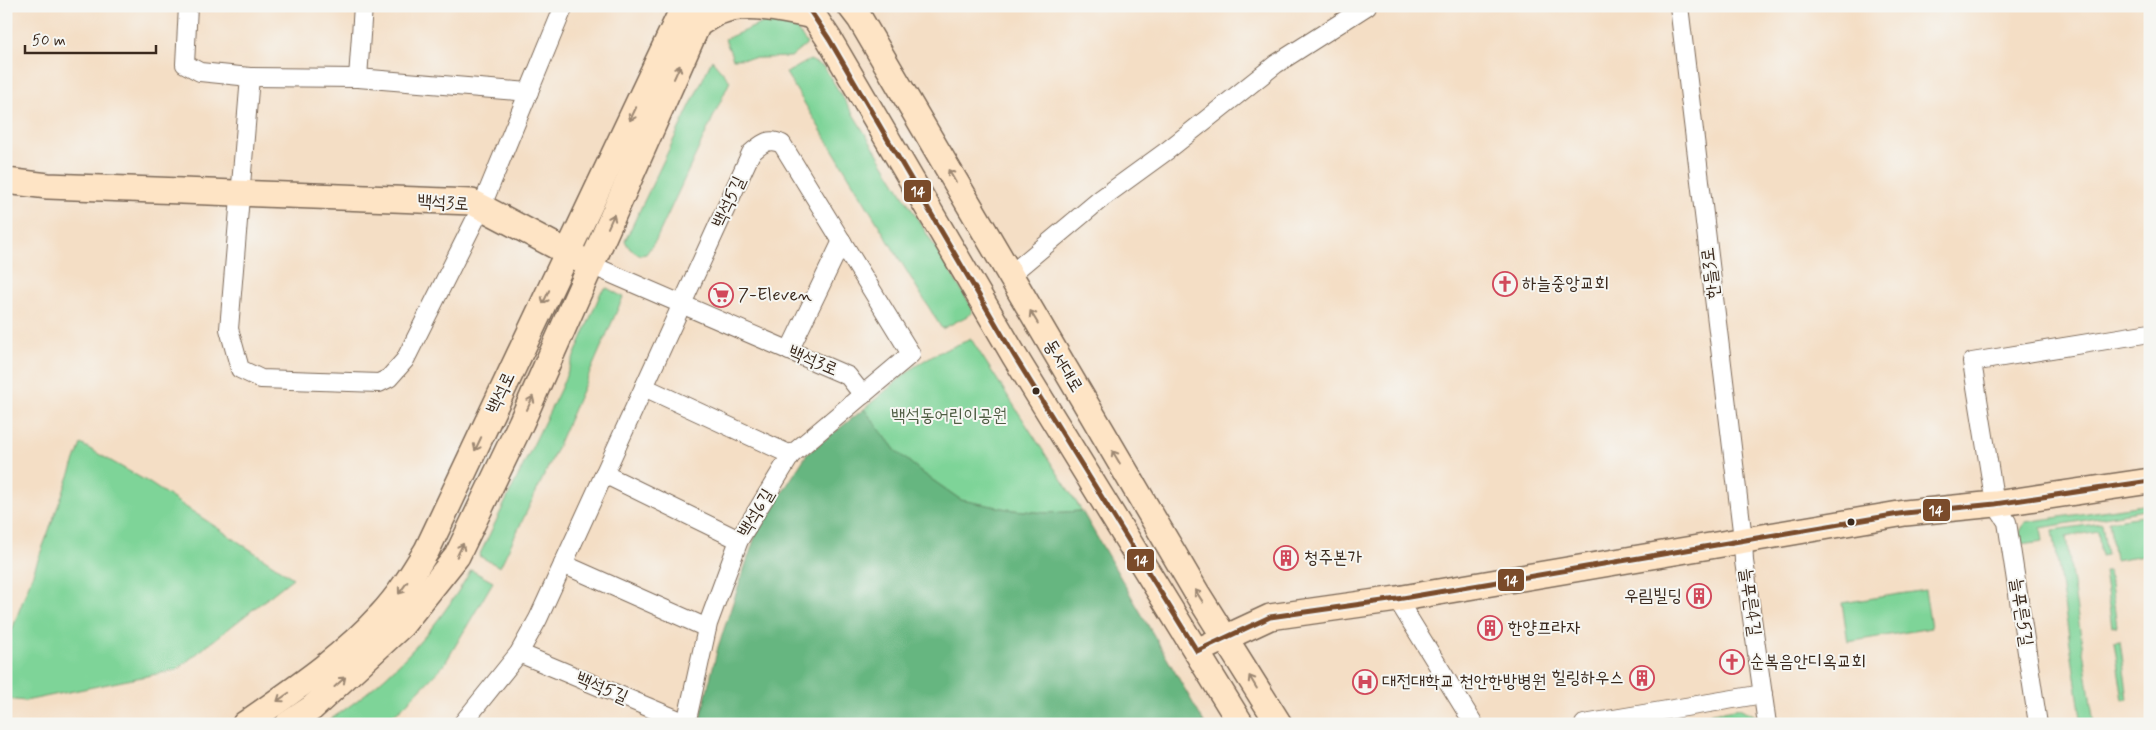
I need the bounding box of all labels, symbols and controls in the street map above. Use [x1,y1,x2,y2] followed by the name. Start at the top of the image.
[25,22,156,54] scale bar
[32,31,66,51] text: 50 m
[672,65,682,80] one-way arrow
[628,106,638,121] one-way arrow
[946,170,956,184] one-way arrow
[707,172,752,232] street label: 백석5길
[903,179,932,203] line badge: 14
[911,183,926,201] text: 14
[416,189,470,217] street label: 백석3로
[607,214,617,229] one-way arrow
[1696,246,1726,300] street label: 한들3로
[1492,271,1518,297] church icon: 하늘중앙교회
[1522,272,1609,296] place label: 하늘중앙교회
[708,282,734,308] supermarket icon: 7-Eleven
[738,283,812,307] place label: 7-Eleven
[541,289,551,304] one-way arrow
[1028,310,1038,324] one-way arrow
[1038,335,1088,397] street label: 동서대로
[785,340,841,382] street label: 백석3로
[481,368,521,418] street label: 백석로
[1031,386,1041,396] unlabelled marker
[525,396,535,411] one-way arrow
[891,404,1007,428] park label: 백석동어린이공원
[472,436,482,451] one-way arrow
[1111,450,1121,464] one-way arrow
[732,484,780,542] street label: 백석6길
[1922,498,1951,522] line badge: 14
[1929,502,1944,520] text: 14
[1846,517,1856,527] unlabelled marker
[455,542,465,557] one-way arrow
[1273,545,1299,571] building icon: 청주본가
[1304,546,1362,570] place label: 청주본가
[1126,548,1155,572] line badge: 14
[1134,552,1149,570] text: 14
[1733,566,1767,638] street label: 늘푸른4길
[1497,568,1525,592] line badge: 14
[1504,572,1519,590] text: 14
[2004,576,2038,648] street label: 늘푸른5길
[398,581,408,595] one-way arrow
[1686,583,1712,609] building icon: 우림빌딩
[1624,584,1682,608] place label: 우림빌딩
[1194,590,1204,604] one-way arrow
[1477,615,1503,641] building icon: 한양프라자
[1508,616,1581,640] place label: 한양프라자
[1719,649,1745,675] church icon: 순복음안디옥교회
[1750,650,1866,674] place label: 순복음안디옥교회
[1629,665,1655,691] building icon: 힐링하우스
[572,666,632,710] street label: 백석5길
[1552,666,1624,690] place label: 힐링하우스
[1352,669,1378,695] hospital icon: 대전대학교 천안한방병원
[1382,670,1546,694] place label: 대전대학교 천안한방병원
[333,676,346,688] one-way arrow
[1248,676,1258,690] one-way arrow
[277,692,291,702] one-way arrow

